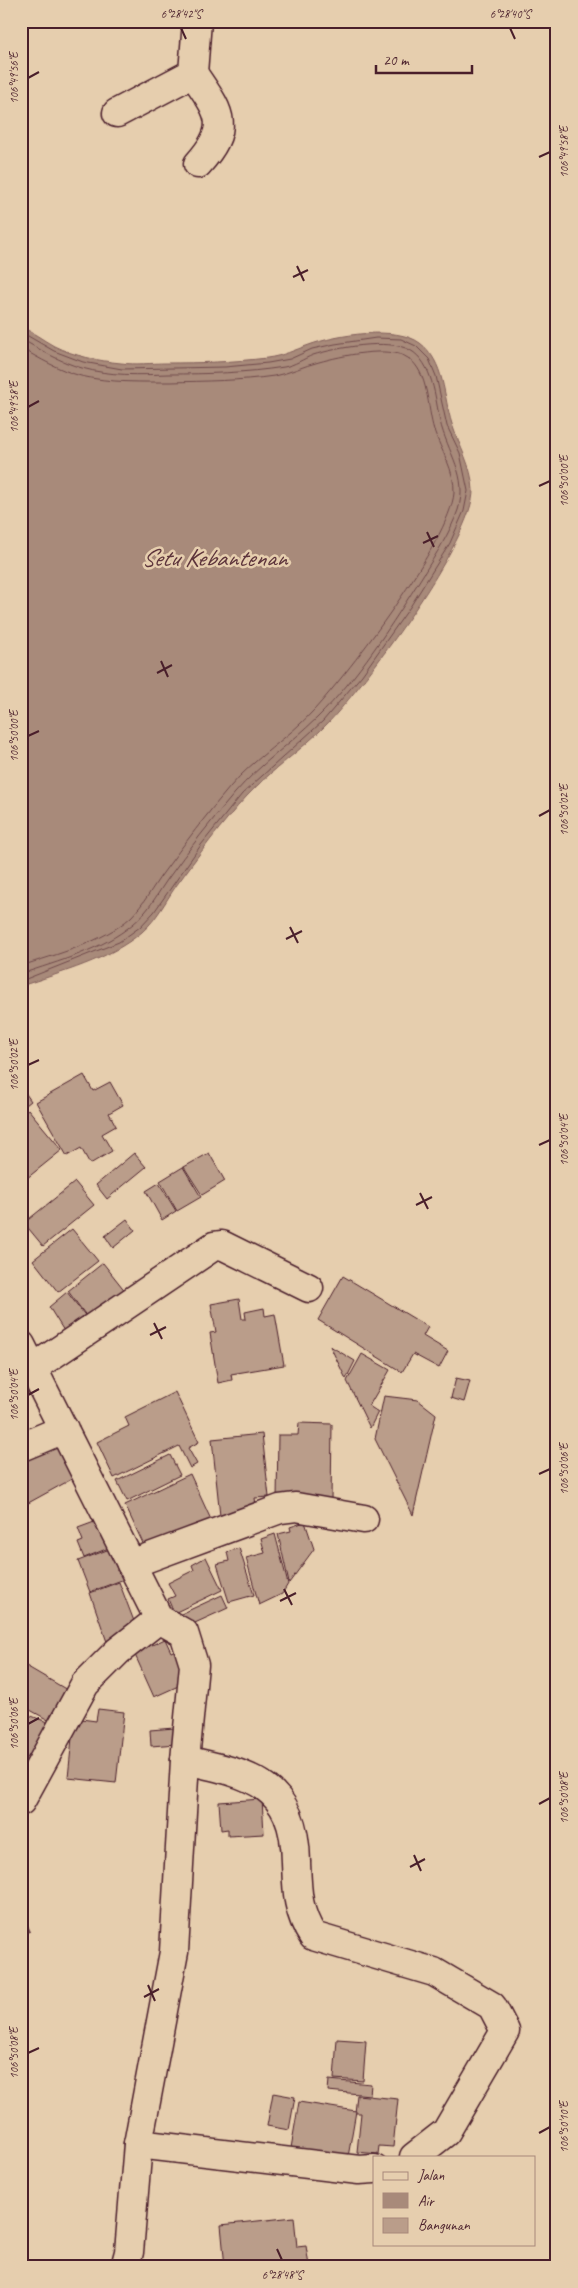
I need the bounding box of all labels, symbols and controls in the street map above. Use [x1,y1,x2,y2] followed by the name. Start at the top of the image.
[161,6,203,22] text: 6°28'42"S
[490,6,532,22] text: 6°28'40"S
[376,42,472,74] scale bar
[6,50,22,104] text: 106°49'56"E
[383,51,410,70] text: 20 m
[556,124,572,178] text: 106°49'58"E
[6,379,22,433] text: 106°49'58"E
[556,453,572,507] text: 106°50'00"E
[141,542,289,574] water label: Setu Kebantenan
[6,708,22,762] text: 106°50'00"E
[556,782,572,836] text: 106°50'02"E
[6,1037,22,1091] text: 106°50'02"E
[556,1112,572,1166] text: 106°50'04"E
[6,1367,22,1421] text: 106°50'04"E
[556,1441,572,1495] text: 106°50'06"E
[6,1696,22,1750] text: 106°50'06"E
[556,1770,572,1824] text: 106°50'08"E
[6,2025,22,2079] text: 106°50'08"E
[556,2099,572,2153] text: 106°50'10"E
[373,2156,536,2246] legend
[417,2166,445,2185] text: Jalan
[418,2192,435,2211] text: Air
[418,2216,471,2235] text: Bangunan
[262,2267,304,2283] text: 6°28'48"S

